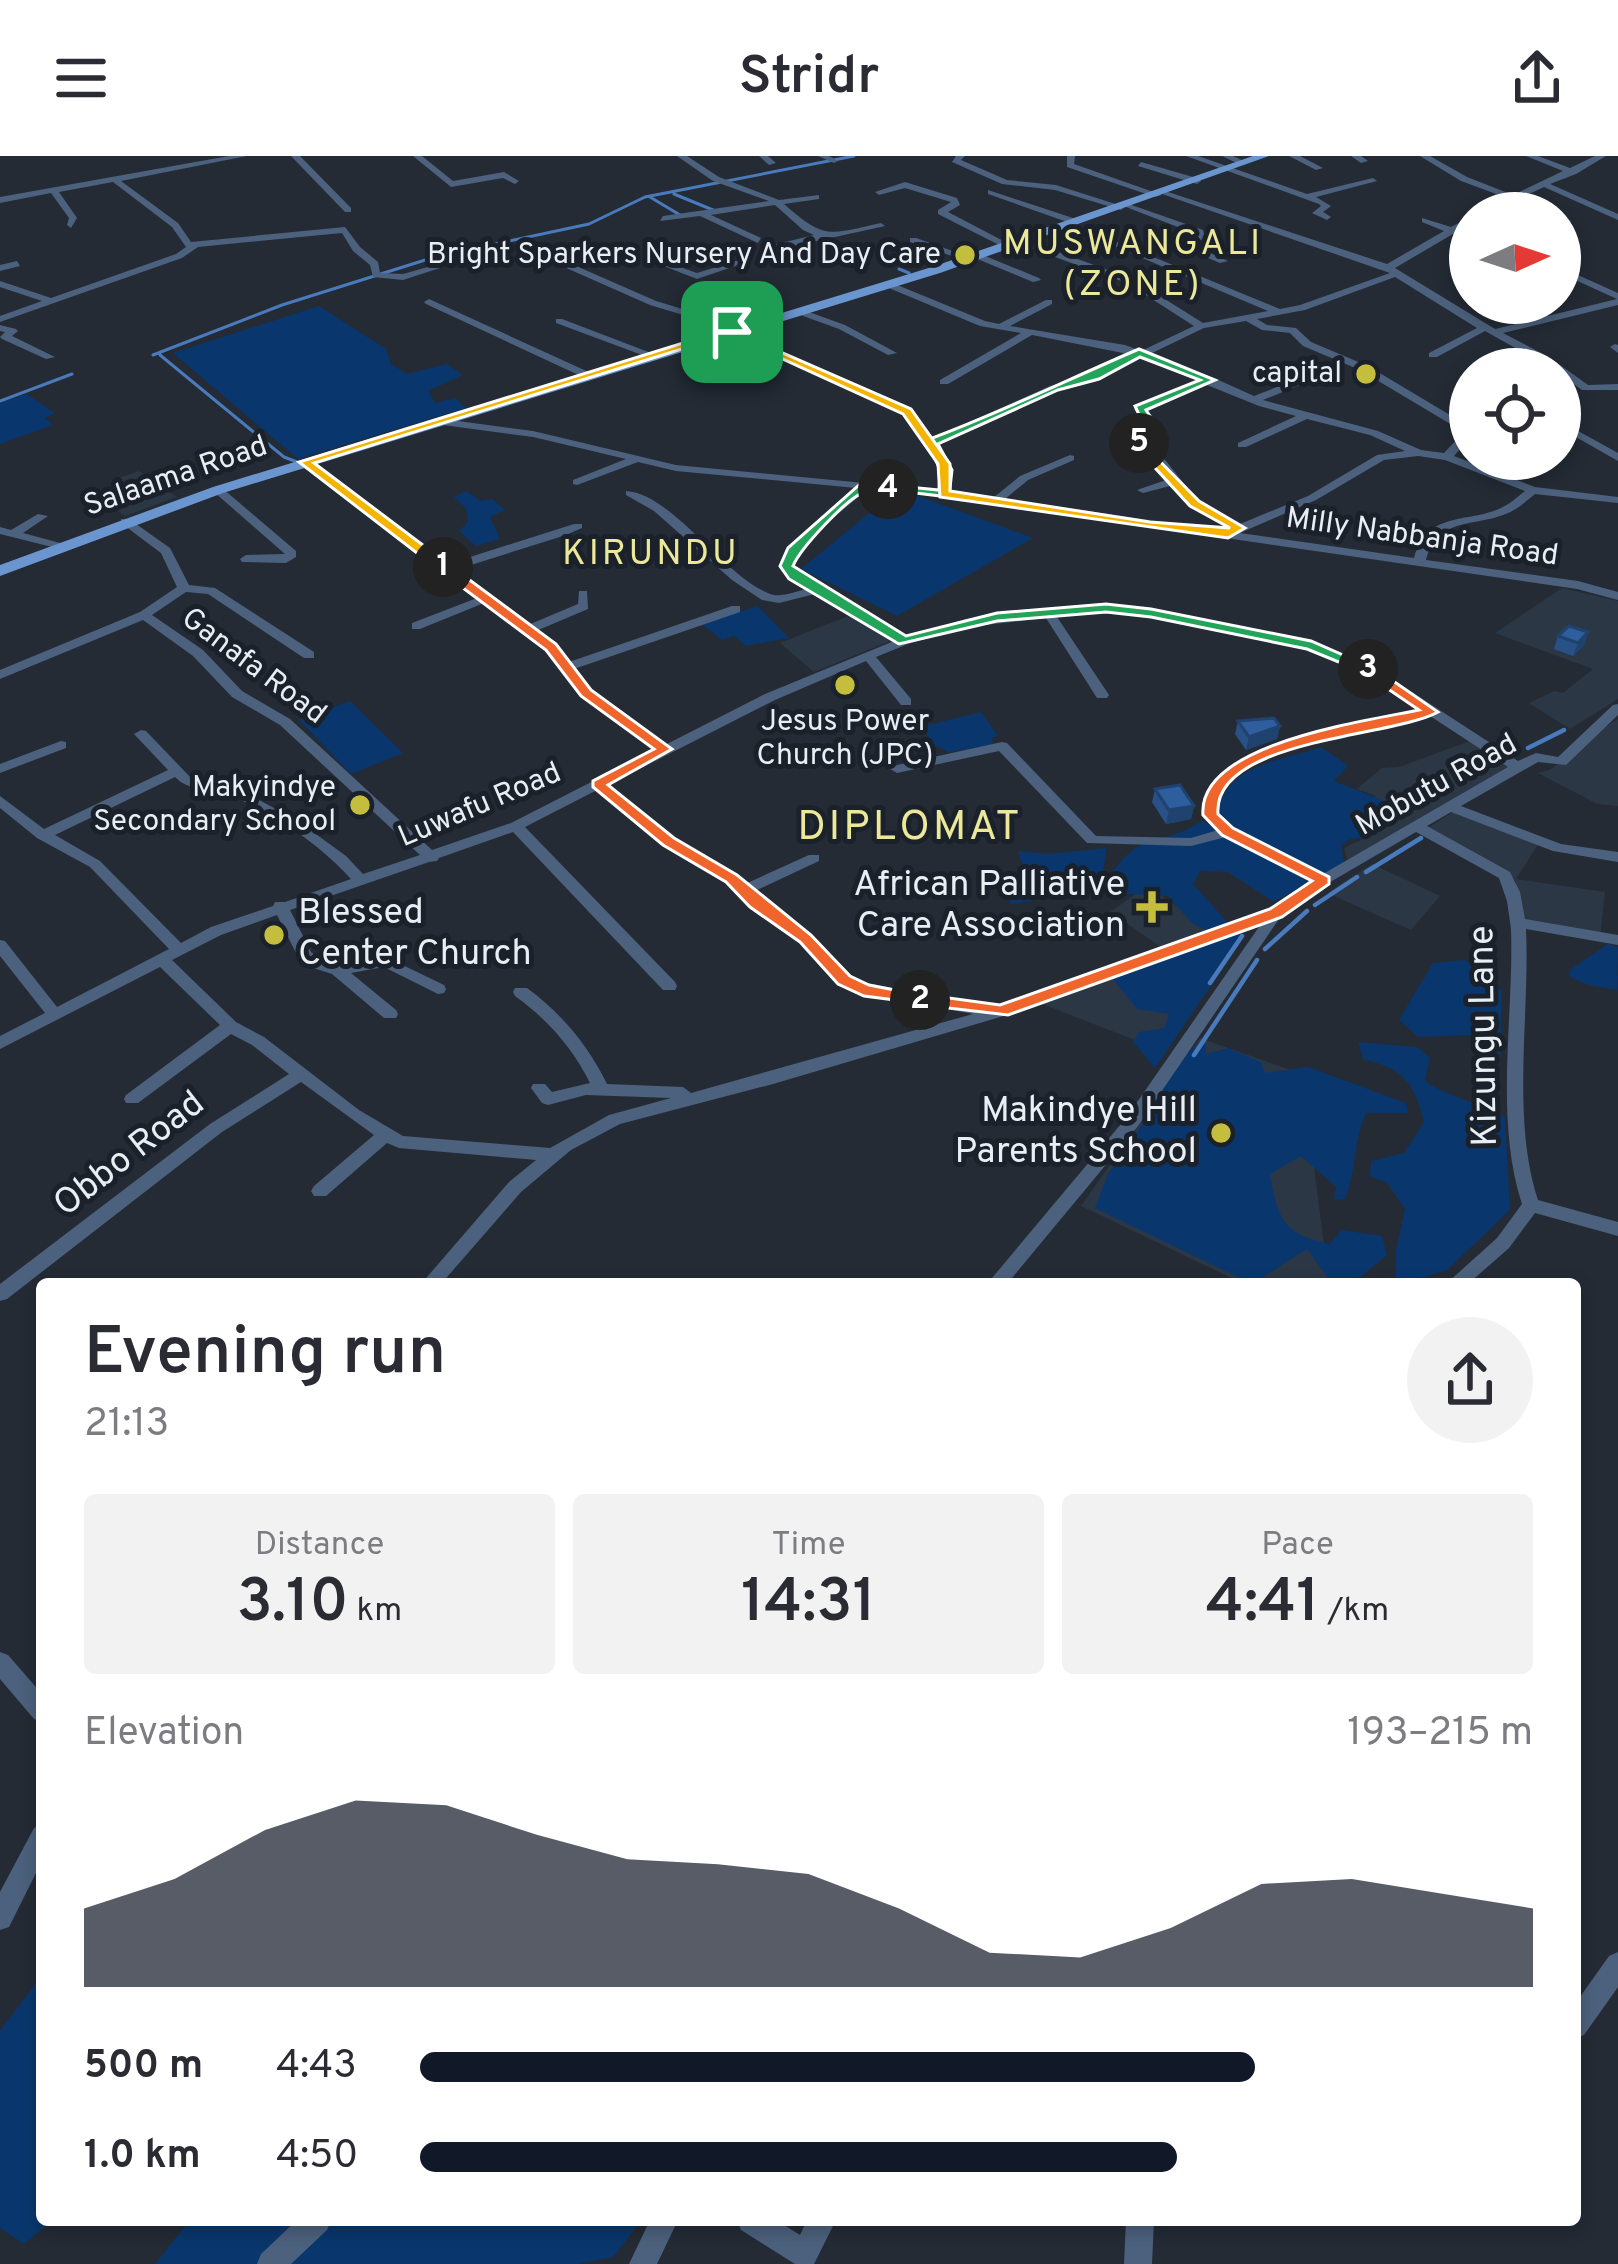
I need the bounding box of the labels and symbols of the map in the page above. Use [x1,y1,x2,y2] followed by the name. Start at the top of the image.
[1449,192,1581,324] north arrow
[1003,222,1263,309] district label: MUSWANGALI (ZONE)
[427,237,941,274] place label: Bright Sparkers Nursery And Day Care
[952,242,978,268] marker: Bright Sparkers Nursery And Day Care
[681,281,783,383] pin
[1252,356,1342,393] place label: capital
[1353,361,1379,387] marker: capital
[1109,413,1169,473] pin: 5
[79,428,273,526] street label: Salaama Road
[858,459,918,519] pin: 4
[1284,501,1560,575] street label: Milly Nabbanja Road
[562,532,740,578] district label: KIRUNDU
[413,537,473,597] pin: 1
[173,601,333,733] street label: Ganafa Road
[1338,639,1398,699] pin: 3
[832,672,858,698] marker: Jesus Power Church (JPC)
[756,704,934,775] place label: Jesus Power Church (JPC)
[1350,727,1524,845] street label: Mobutu Road
[393,755,567,857] street label: Luwafu Road
[93,770,336,841] place label: Makyindye Secondary School
[347,792,373,818] marker: Makyindye Secondary School
[797,802,1023,855] district label: DIPLOMAT
[853,863,1125,950] place label: African Palliative Care Association
[298,891,532,978] place label: Blessed Center Church
[1136,891,1168,923] marker: African Palliative Care Association
[261,922,287,948] marker: Blessed Center Church
[1460,925,1510,1147] street label: Kizungu Lane
[890,970,950,1030] pin: 2
[45,1082,215,1228] street label: Obbo Road
[955,1089,1197,1176] place label: Makindye Hill Parents School
[1208,1120,1234,1146] marker: Makindye Hill Parents School

